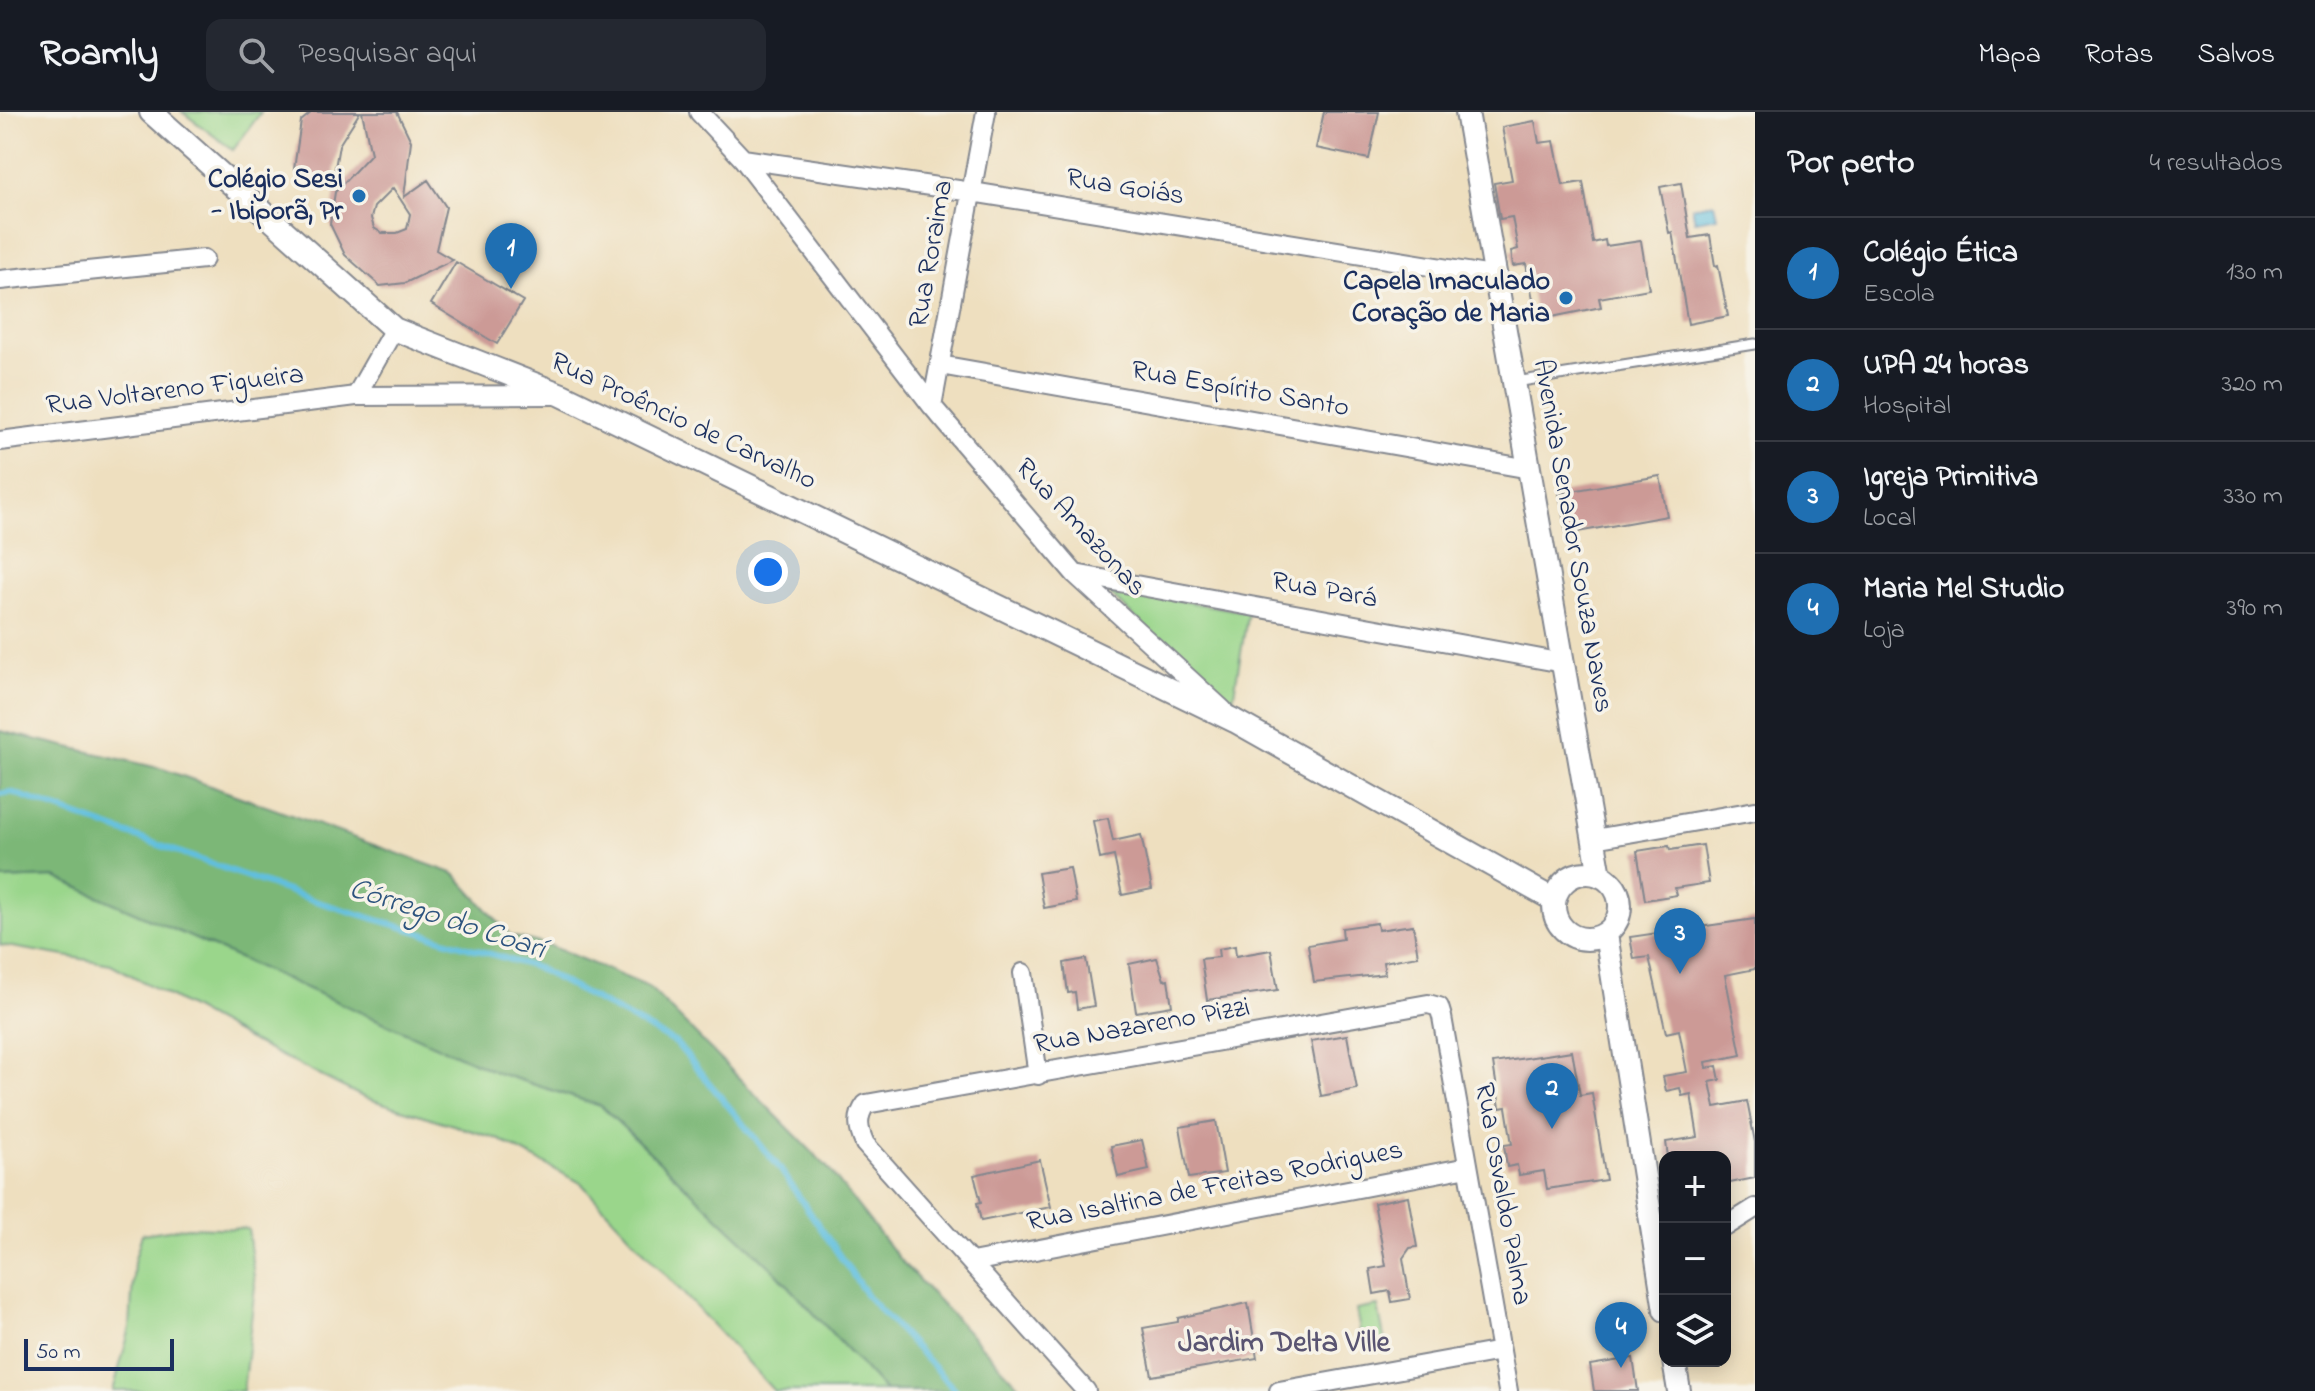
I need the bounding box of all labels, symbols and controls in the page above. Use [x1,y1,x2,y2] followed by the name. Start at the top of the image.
[206,19,766,91] search box
[40,27,158,83] text: Roamly
[234,33,278,77] icon: search
[298,33,477,77] text: Pesquisar aqui
[1978,35,2041,76] text: Mapa
[2085,35,2154,76] text: Rotas
[2198,35,2275,76] text: Salvos
[1787,139,1915,189] text: Por perto
[2150,145,2283,183] text: 4 resultados
[1063,158,1187,218] street label: Rua Goiás
[208,160,344,233] place label: Colégio Sesi - Ibiporã, Pr
[899,177,965,331] street label: Rua Roraima
[350,187,368,205] marker: Colégio Sesi - Ibiporã, Pr
[485,223,537,289] pin: 1
[1863,232,2018,276] text: Colégio Ética
[1809,254,1817,292] text: 1
[2226,254,2283,292] text: 130 m
[1343,262,1550,335] place label: Capela Imaculado Coração de Maria
[1863,276,1935,314] text: Escola
[1557,289,1575,307] marker: Capela Imaculado Coração de Maria
[543,342,823,502] street label: Rua Proêncio de Carvalho
[1863,344,2029,388] text: UPA 24 horas
[1128,351,1352,429] street label: Rua Espírito Santo
[44,355,306,427] street label: Rua Voltareno Figueira
[1521,356,1623,716] street label: Avenida Senador Souza Naves
[1807,366,1819,404] text: 2
[2221,366,2283,404] text: 320 m
[1863,388,1951,426] text: Hospital
[1005,449,1155,607] street label: Rua Amazonas
[1863,456,2038,500] text: Igreja Primitiva
[1808,478,1818,516] text: 3
[2224,478,2283,516] text: 330 m
[1863,500,1916,538] text: Local
[748,552,788,592] your location
[1268,562,1380,620] street label: Rua Pará
[1863,568,2064,612] text: Maria Mel Studio
[1808,590,1818,628] text: 4
[2227,590,2283,628] text: 390 m
[1863,612,1905,650] text: Loja
[343,868,555,974] water label: Córrego do Coarí
[1654,908,1706,974] pin: 3
[1031,988,1253,1066] street label: Rua Nazareno Pizzi
[1526,1063,1578,1129] pin: 2
[1462,1079,1542,1309] street label: Rua Osvaldo Palma
[1023,1130,1407,1244] street label: Rua Isaltina de Freitas Rodrigues
[1659,1151,1731,1367] map controls
[1659,1151,1731,1223] button: +
[1659,1223,1731,1295] button: −
[1659,1295,1731,1367] button: layers
[1595,1302,1647,1368] pin: 4
[1178,1322,1392,1366] district label: Jardim Delta Ville
[24,1335,174,1371] scale bar
[36,1337,81,1369] text: 50 m

